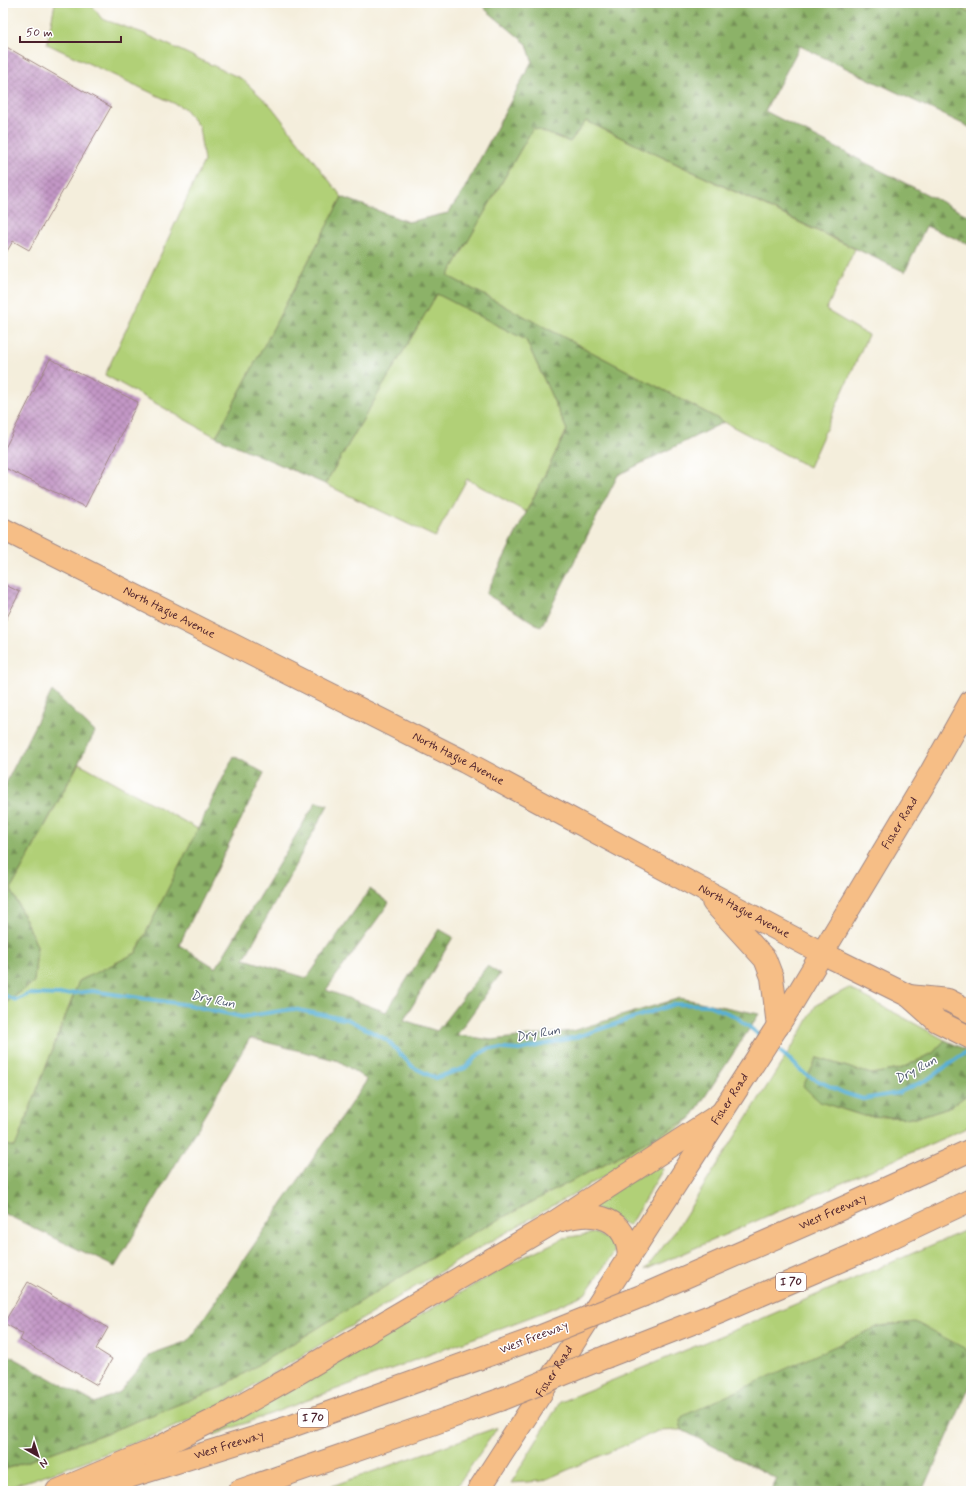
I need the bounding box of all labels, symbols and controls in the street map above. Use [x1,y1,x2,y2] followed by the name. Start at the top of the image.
[20,18,121,44] scale bar
[26,25,53,41] text: 50 m
[120,583,218,643] street label: North Hague Avenue
[409,729,507,790] street label: North Hague Avenue
[878,794,922,853] street label: Fisher Road
[695,881,793,942] street label: North Hague Avenue
[189,987,237,1013] water label: Dry Run
[514,1022,562,1046] water label: Dry Run
[892,1052,940,1088] water label: Dry Run
[708,1070,753,1128] street label: Fisher Road
[797,1190,869,1234] street label: West Freeway
[776,1273,806,1291] road number: I 70
[497,1317,571,1358] street label: West Freeway
[532,1343,577,1401] street label: Fisher Road
[298,1409,328,1427] road number: I 70
[192,1427,266,1464] street label: West Freeway
[18,1436,58,1476] north arrow
[36,1455,51,1471] text: N

